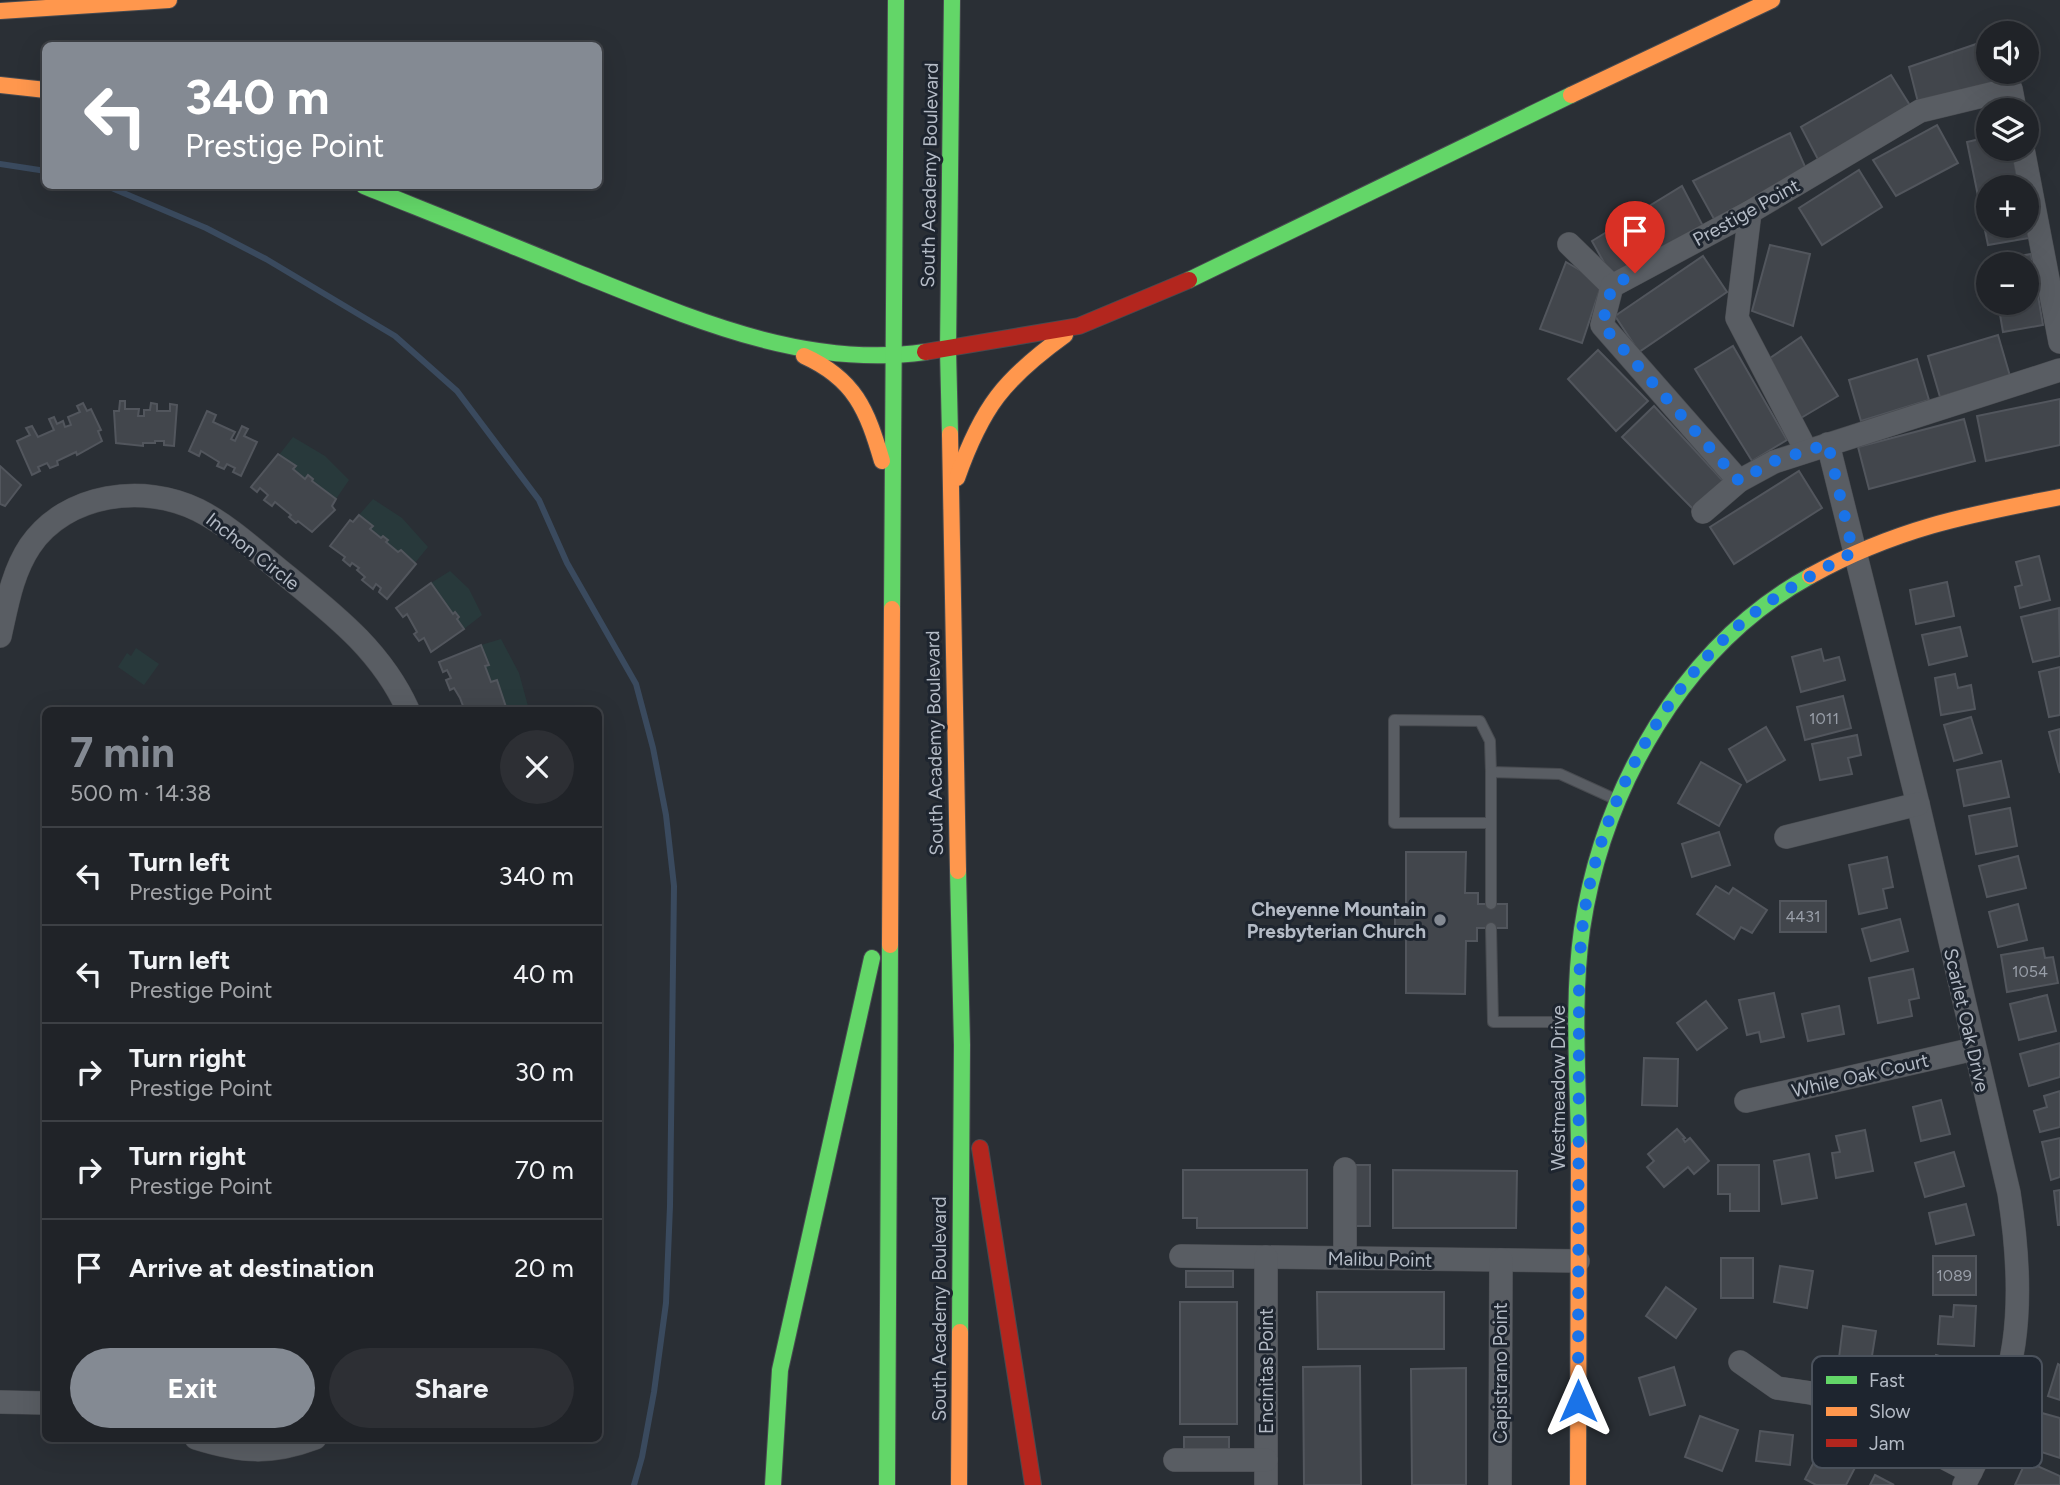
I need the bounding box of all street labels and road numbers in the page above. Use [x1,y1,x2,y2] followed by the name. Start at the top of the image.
[916,62,943,288] street label: South Academy Boulevard
[1689,174,1804,251] street label: Prestige Point
[201,508,304,595] street label: Inchon Circle
[921,630,948,856] street label: South Academy Boulevard
[1939,946,1994,1094] street label: Scarlet Oak Drive
[1547,1005,1570,1171] street label: Westmeadow Drive
[1789,1049,1931,1102] street label: While Oak Court
[928,1196,951,1422] street label: South Academy Boulevard
[1327,1247,1433,1272] street label: Malibu Point
[1489,1302,1512,1444] street label: Capistrano Point
[1255,1308,1278,1434] street label: Encinitas Point

